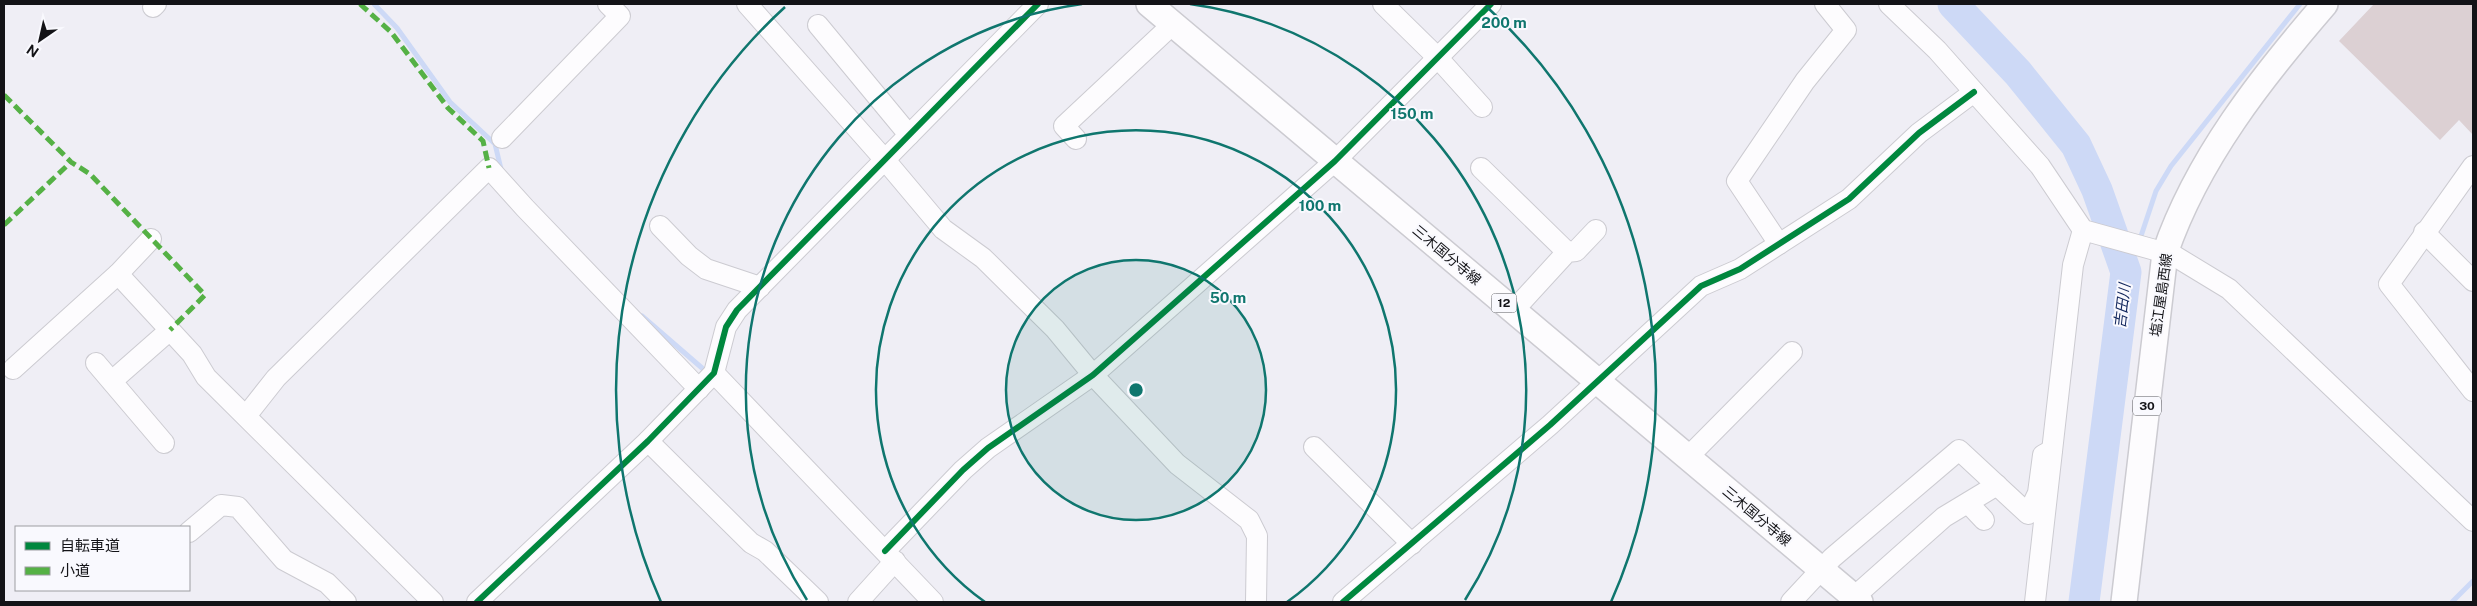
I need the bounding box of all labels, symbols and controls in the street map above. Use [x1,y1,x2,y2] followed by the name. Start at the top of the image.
[1481,14,1527,31] text: 200 m
[15,15,65,65] north arrow
[24,41,42,60] text: N
[1390,105,1434,122] text: 150 m
[1299,197,1341,214] text: 100 m
[1410,222,1484,288] street label: 三木国分寺線
[2147,252,2175,338] street label: 塩江屋島西線
[2111,281,2133,329] water label: 吉田川
[1210,289,1246,306] text: 50 m
[1492,294,1516,312] road number: 12
[1127,381,1145,399] centre of rings
[2133,396,2161,416] road number: 30
[1720,483,1794,549] street label: 三木国分寺線
[15,526,190,591] legend
[60,537,120,554] text: 自転車道
[60,562,90,579] text: 小道

